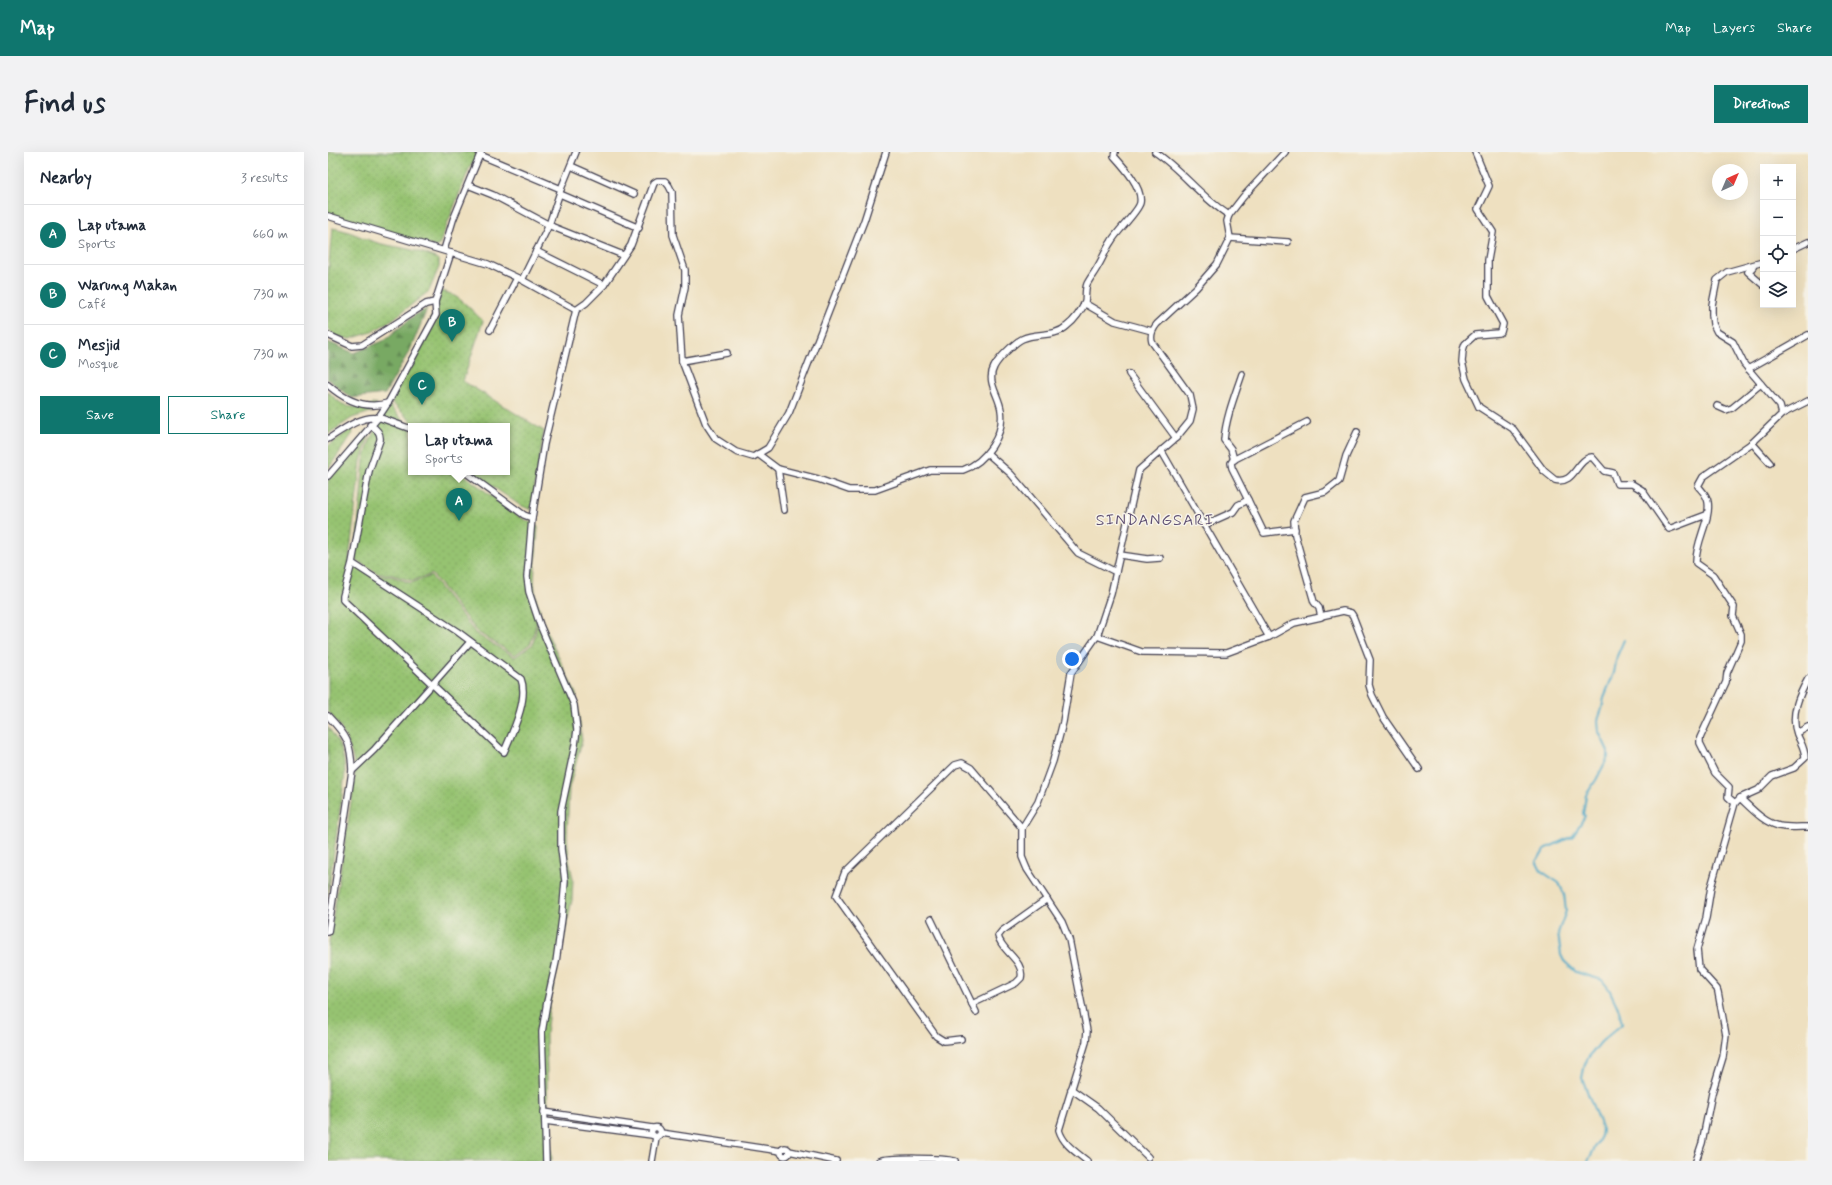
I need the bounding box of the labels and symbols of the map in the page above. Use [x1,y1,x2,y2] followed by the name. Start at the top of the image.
[1712,164,1748,200] north arrow
[439,309,465,342] pin: B
[409,372,435,405] pin: C
[446,488,472,521] pin: A
[1096,510,1214,531] district label: SINDANGSARI
[1062,649,1082,669] your location

